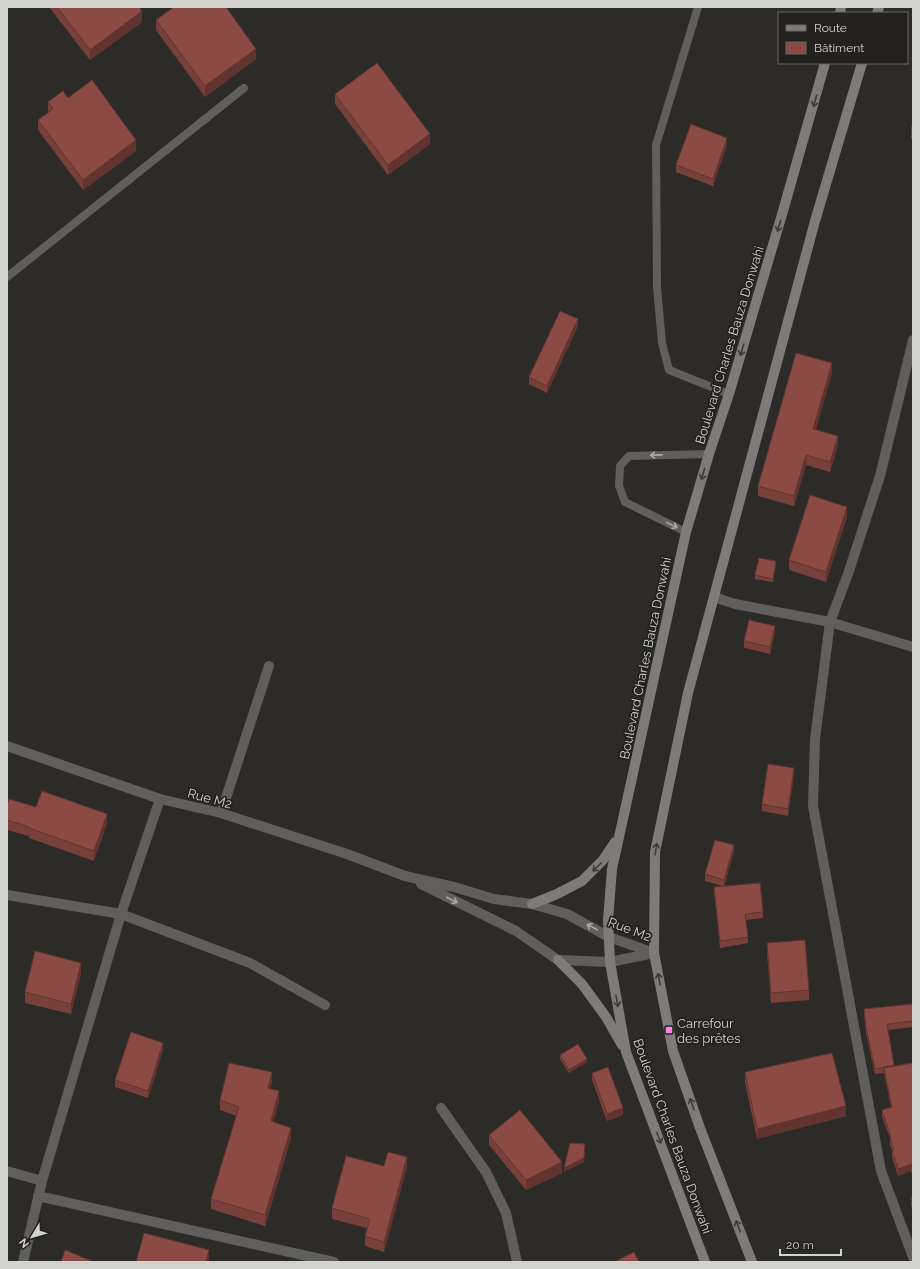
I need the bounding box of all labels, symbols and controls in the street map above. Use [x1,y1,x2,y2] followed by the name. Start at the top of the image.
[778,12,908,64] legend
[814,21,847,35] text: Route
[814,41,864,55] text: Bâtiment
[811,94,818,107] one-way arrow
[775,219,782,232] one-way arrow
[692,244,767,446] street label: Boulevard Charles Bauza Donwahi
[738,343,745,356] one-way arrow
[650,451,663,459] one-way arrow
[699,467,706,480] one-way arrow
[666,522,678,529] one-way arrow
[617,556,674,761] street label: Boulevard Charles Bauza Donwahi
[186,785,234,812] street label: Rue M2
[652,843,660,856] one-way arrow
[592,862,602,872] one-way arrow
[446,896,458,904] one-way arrow
[606,914,654,945] street label: Rue M2
[586,923,598,931] one-way arrow
[655,973,663,986] one-way arrow
[613,994,621,1007] one-way arrow
[677,1016,740,1046] place label: Carrefour des prêtes
[664,1025,674,1035] marker: Carrefour des prêtes
[630,1037,715,1236] street label: Boulevard Charles Bauza Donwahi
[687,1099,695,1111] one-way arrow
[656,1131,663,1144] one-way arrow
[12,1217,52,1257] north arrow
[734,1220,742,1232] one-way arrow
[780,1231,841,1257] scale bar
[17,1236,32,1250] text: N
[786,1238,814,1252] text: 20 m

